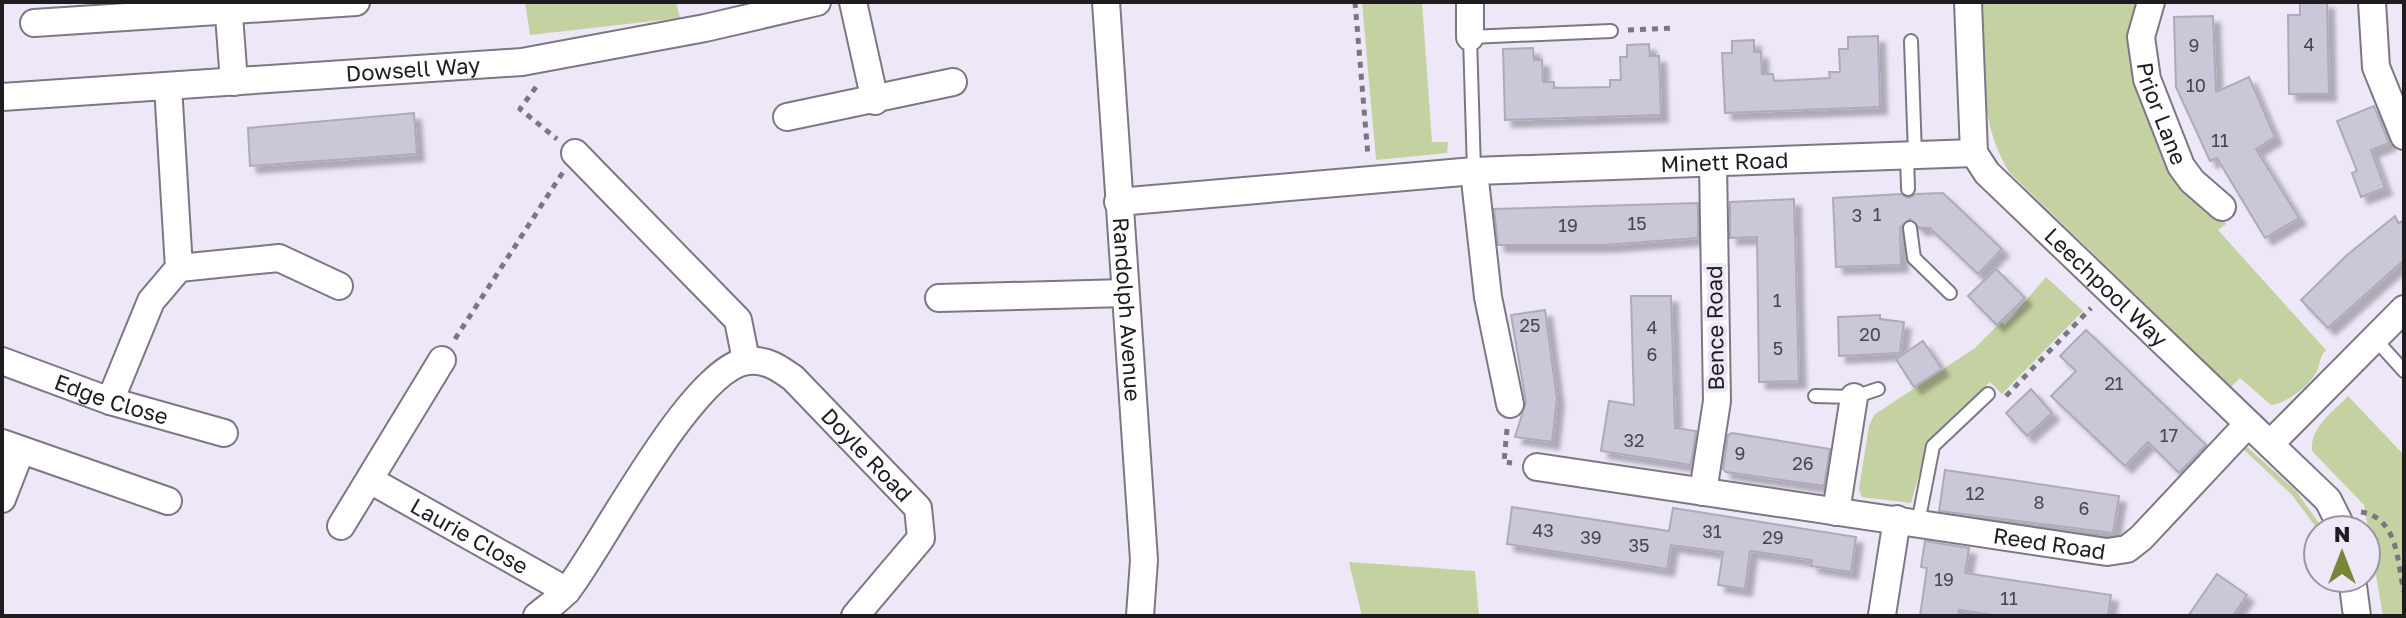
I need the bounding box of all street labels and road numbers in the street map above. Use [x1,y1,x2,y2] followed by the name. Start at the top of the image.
[345,51,481,87] street label: Dowsell Way
[2132,60,2193,169] street label: Prior Lane
[1660,146,1789,177] street label: Minett Road
[1108,216,1147,402] street label: Randolph Avenue
[2039,222,2174,352] street label: Leechpool Way
[1700,265,1729,391] street label: Bence Road
[51,368,171,430] street label: Edge Close
[816,402,918,507] street label: Doyle Road
[406,492,533,579] street label: Laurie Close
[1991,521,2107,565] street label: Reed Road

